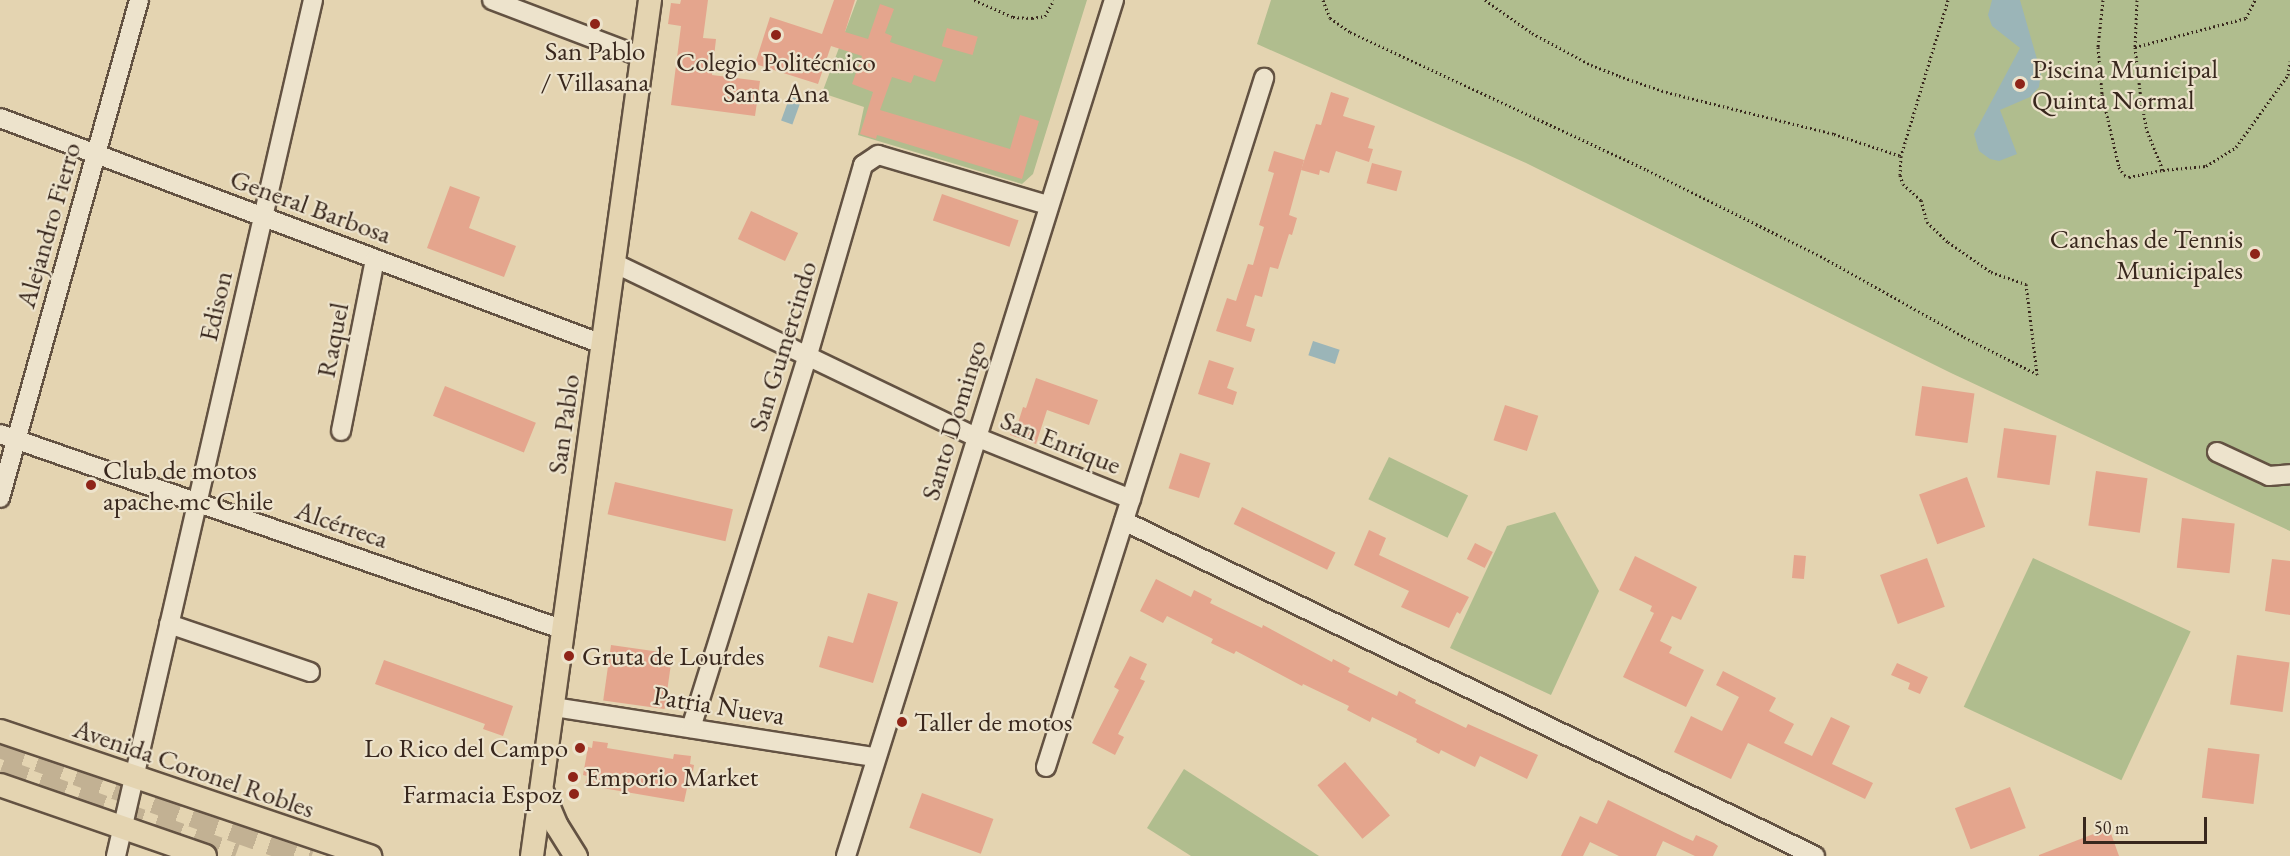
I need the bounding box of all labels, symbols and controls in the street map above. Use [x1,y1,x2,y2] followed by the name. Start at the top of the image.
[588,17,602,31] marker: San Pablo / Villasana
[769,28,783,42] marker: Colegio Politécnico Santa Ana
[541,34,649,97] place label: San Pablo / Villasana
[676,45,876,108] place label: Colegio Politécnico Santa Ana
[2032,52,2218,115] place label: Piscina Municipal Quinta Normal
[2013,77,2027,91] marker: Piscina Municipal Quinta Normal
[9,139,87,311] street label: Alejandro Fierro
[226,162,396,250] street label: General Barbosa
[2050,222,2243,285] place label: Canchas de Tennis Municipales
[2248,247,2262,261] marker: Canchas de Tennis Municipales
[741,257,823,435] street label: San Gumercindo
[191,268,239,344] street label: Edison
[309,300,355,380] street label: Raquel
[913,336,993,504] street label: Santo Domingo
[540,372,586,476] street label: San Pablo
[996,403,1126,481] street label: San Enrique
[103,453,273,516] place label: Club de motos apache mc Chile
[84,478,98,492] marker: Club de motos apache mc Chile
[291,493,393,555] street label: Alcérreca
[582,640,764,672] place label: Gruta de Lourdes
[560,647,578,665] marker: Gruta de Lourdes
[651,679,787,731] street label: Patria Nueva
[914,706,1072,738] place label: Taller de motos
[69,712,319,824] street label: Avenida Coronel Robles
[895,715,909,729] marker: Taller de motos
[364,732,568,764] place label: Lo Rico del Campo
[573,741,587,755] marker: Lo Rico del Campo
[585,761,758,793] place label: Emporio Market
[566,770,580,784] marker: Emporio Market
[403,778,562,810] place label: Farmacia Espoz
[567,787,581,801] marker: Farmacia Espoz
[2086,805,2210,843] scale bar
[2094,816,2129,839] text: 50 m

